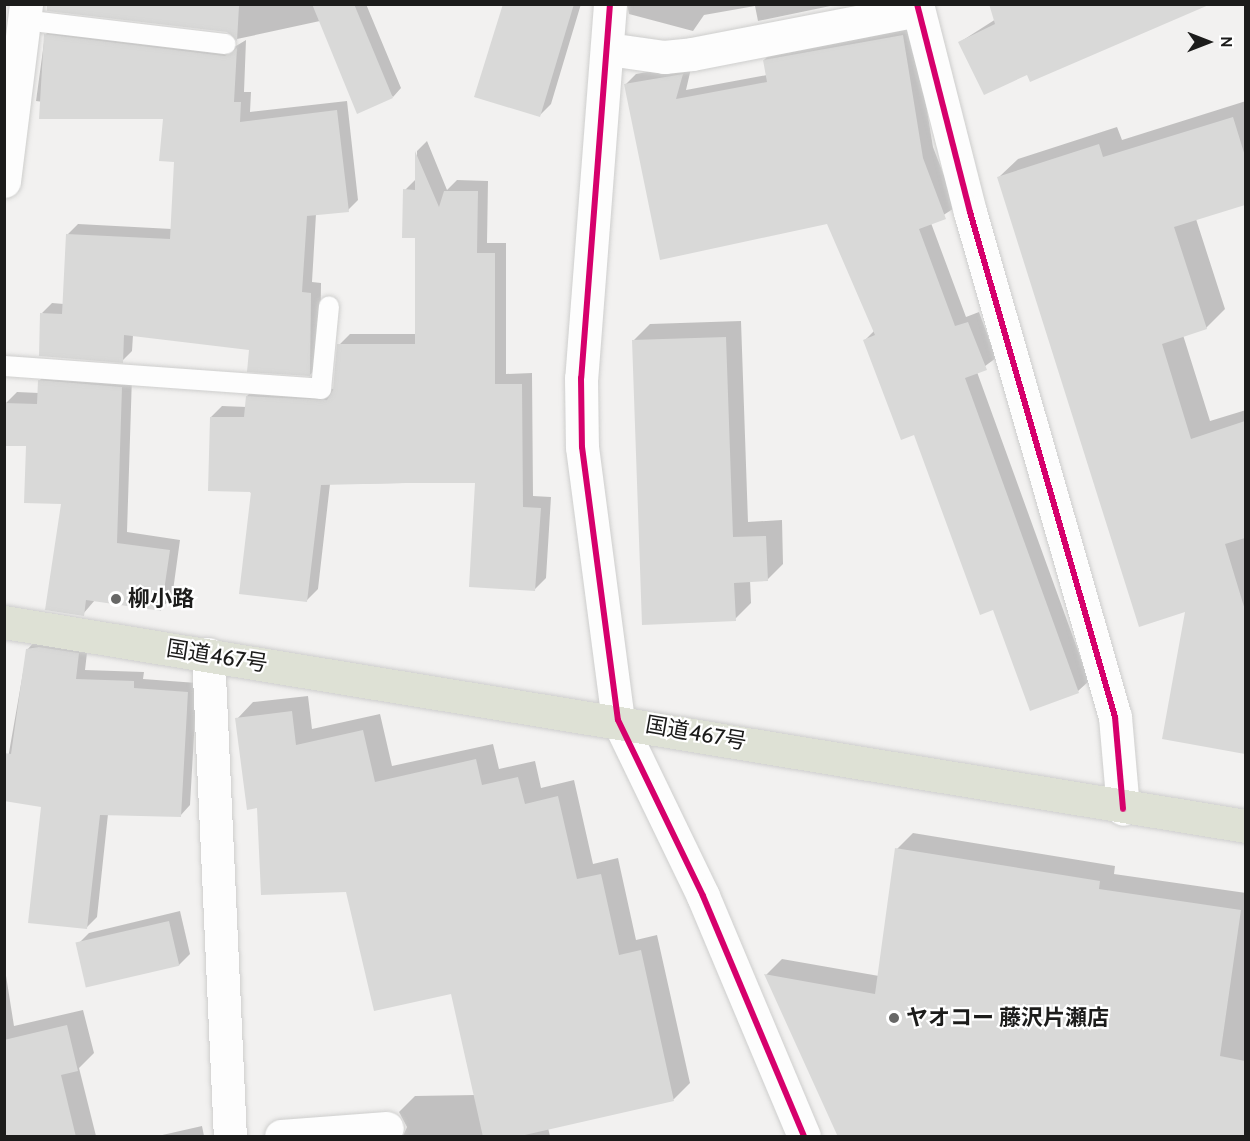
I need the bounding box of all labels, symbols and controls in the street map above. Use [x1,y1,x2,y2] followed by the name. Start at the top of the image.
[1178,12,1238,72] north arrow
[1217,36,1236,48] text: N
[128,586,194,612] place label: 柳小路
[109,592,123,606] marker: 柳小路
[165,635,269,677] street label: 国道467号
[643,711,749,755] street label: 国道467号
[906,1005,1109,1031] place label: ヤオコー 藤沢片瀬店
[887,1011,901,1025] marker: ヤオコー 藤沢片瀬店

